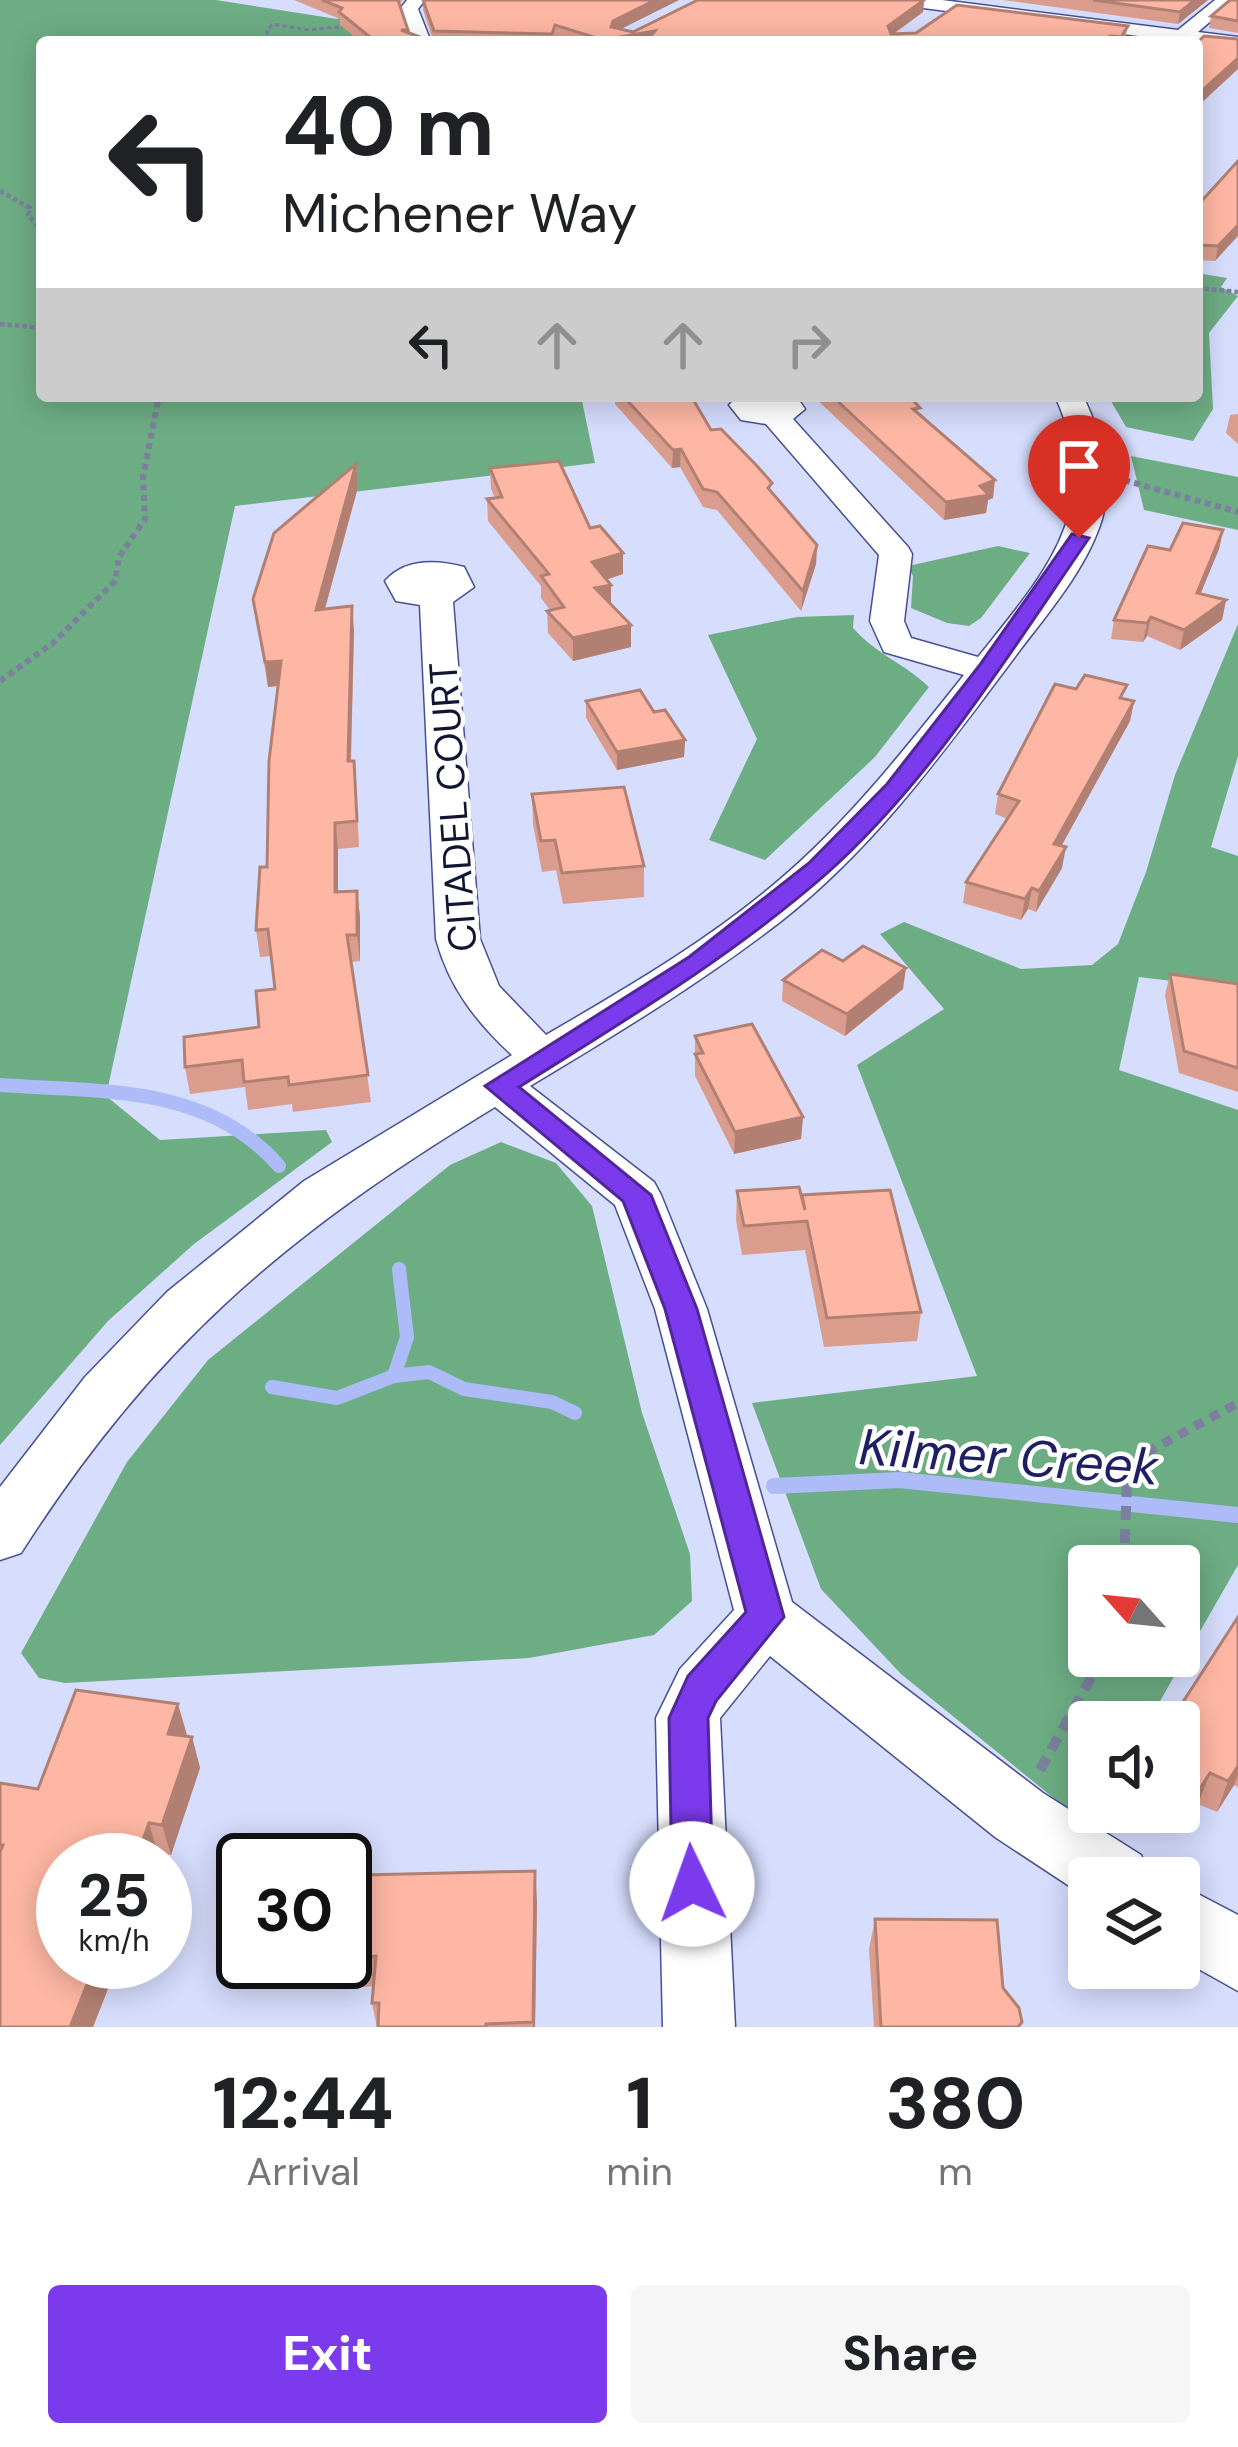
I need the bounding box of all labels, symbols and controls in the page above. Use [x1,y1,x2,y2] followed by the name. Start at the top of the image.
[282,72,495,181] text: 40 m
[84,84,240,240] icon: left
[282,178,637,249] text: Michener Way
[398,312,464,378] icon: left
[524,312,590,378] icon: ahead
[650,312,716,378] icon: ahead
[776,312,842,378] icon: right
[1028,415,1130,538] pin
[1046,433,1112,499] icon: arrive
[417,660,489,954] street label: CITADEL COURT
[857,1413,1162,1501] water label: Kilmer Creek
[1068,1545,1200,1677] north arrow
[1068,1545,1200,1989] map controls
[1068,1701,1200,1833] button: sound
[629,1821,755,1947] position arrow
[216,1833,372,1989] speed limit sign: 30
[78,1856,150,1935] text: 25
[1068,1857,1200,1989] button: layers
[79,1921,149,1960] text: km/h
[213,2057,394,2150] text: 12:44
[626,2057,653,2150] text: 1
[885,2057,1025,2150] text: 380
[246,2146,360,2197] text: Arrival
[606,2146,673,2197] text: min
[938,2146,973,2197] text: m
[48,2285,607,2423] button: Exit
[631,2285,1190,2423] button: Share

